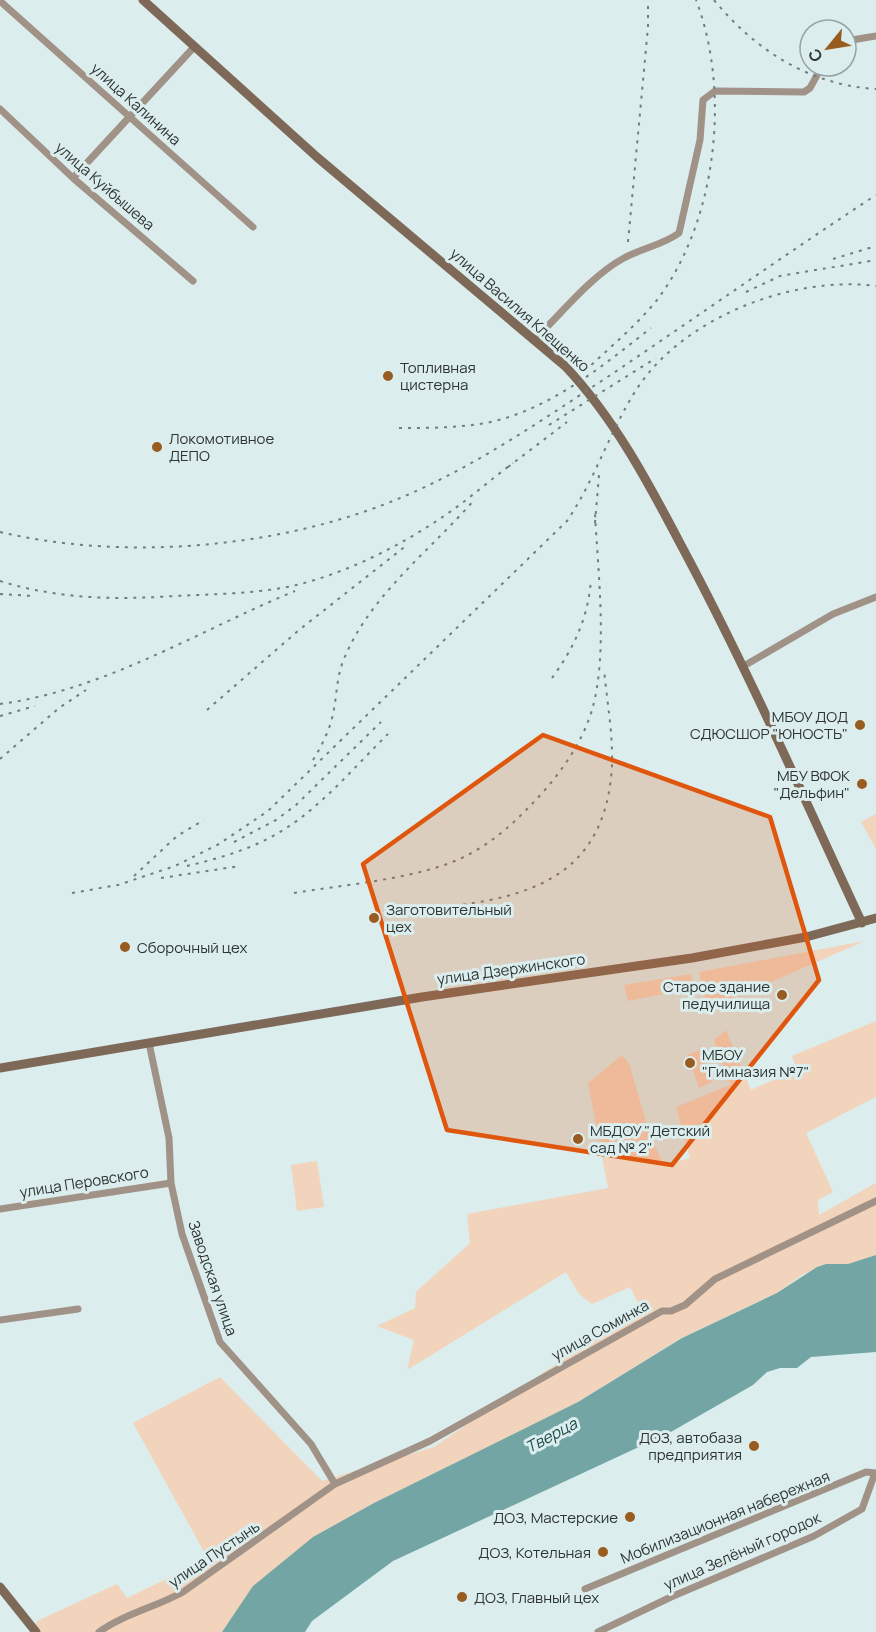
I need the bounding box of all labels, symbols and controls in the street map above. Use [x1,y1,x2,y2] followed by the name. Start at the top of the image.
[798,18,858,78] north arrow
[802,45,827,66] text: С
[86,58,186,150] street label: улица Калинина
[51,137,159,235] street label: улица Куйбышева
[445,243,595,377] street label: улица Василия Клещенко
[400,357,476,395] place label: Топливная цистерна
[381,369,395,383] marker: Топливная цистерна
[169,428,274,466] place label: Локомотивное ДЕПО
[150,440,164,454] marker: Локомотивное ДЕПО
[690,706,848,744] place label: МБОУ ДОД СДЮСШОР "ЮНОСТЬ"
[853,718,867,732] marker: МБОУ ДОД СДЮСШОР "ЮНОСТЬ"
[774,765,850,803] place label: МБУ ВФОК "Дельфин"
[855,777,869,791] marker: МБУ ВФОК "Дельфин"
[386,899,512,937] place label: Заготовительный цех
[367,911,381,925] marker: Заготовительный цех
[137,937,247,958] place label: Сборочный цех
[118,940,132,954] marker: Сборочный цех
[436,948,587,990] street label: улица Дзержинского
[663,976,770,1014] place label: Старое здание педучилища
[775,988,789,1002] marker: Старое здание педучилища
[702,1044,809,1082] place label: МБОУ "Гимназия №7"
[683,1056,697,1070] marker: МБОУ "Гимназия №7"
[590,1120,710,1158] place label: МБДОУ "Детский сад № 2"
[571,1132,585,1146] marker: МБДОУ "Детский сад № 2"
[18,1161,150,1203] street label: улица Перовского
[183,1217,243,1339] street label: Заводская улица
[547,1295,653,1365] street label: улица Соминка
[521,1412,582,1458] water label: Тверца
[639,1427,742,1465] place label: ДОЗ, автобаза предприятия
[747,1439,761,1453] marker: ДОЗ, автобаза предприятия
[617,1465,833,1569] street label: Мобилизационная набережная
[493,1507,618,1528] place label: ДОЗ, Мастерские
[660,1507,824,1595] street label: улица Зелёный городок
[623,1510,637,1524] marker: ДОЗ, Мастерские
[164,1516,264,1592] street label: улица Пустынь
[478,1542,591,1563] place label: ДОЗ, Котельная
[596,1545,610,1559] marker: ДОЗ, Котельная
[474,1587,599,1608] place label: ДОЗ, Главный цех
[455,1590,469,1604] marker: ДОЗ, Главный цех

